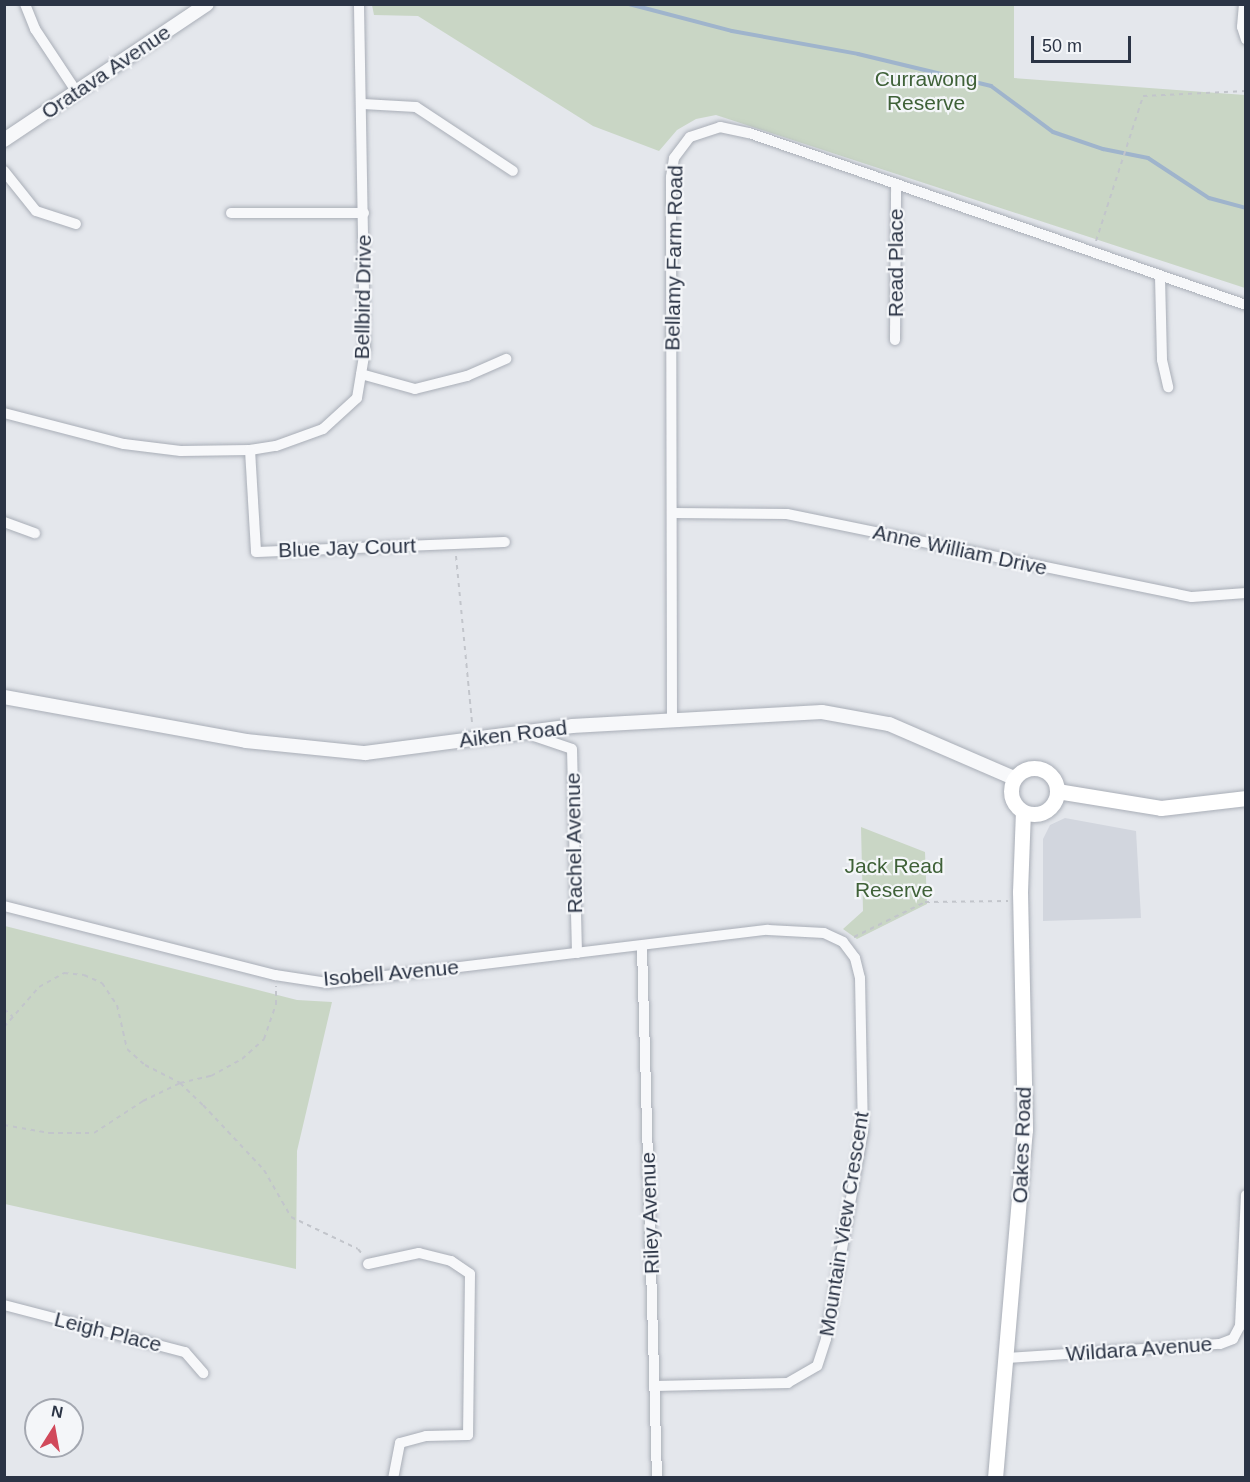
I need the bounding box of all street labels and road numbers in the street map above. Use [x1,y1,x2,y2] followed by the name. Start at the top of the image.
[36,19,176,125] street label: Oratava Avenue
[660,165,688,351] street label: Bellamy Farm Road
[883,209,909,317] street label: Read Place
[349,234,377,360] street label: Bellbird Drive
[871,519,1049,581] street label: Anne William Drive
[278,533,416,563] street label: Blue Jay Court
[458,715,568,753] street label: Aiken Road
[560,772,588,914] street label: Rachel Avenue
[321,954,461,992] street label: Isobell Avenue
[1007,1086,1037,1204] street label: Oakes Road
[814,1110,874,1338] street label: Mountain View Crescent
[635,1151,665,1275] street label: Riley Avenue
[52,1306,164,1358] street label: Leigh Place
[1064,1331,1214,1367] street label: Wildara Avenue

